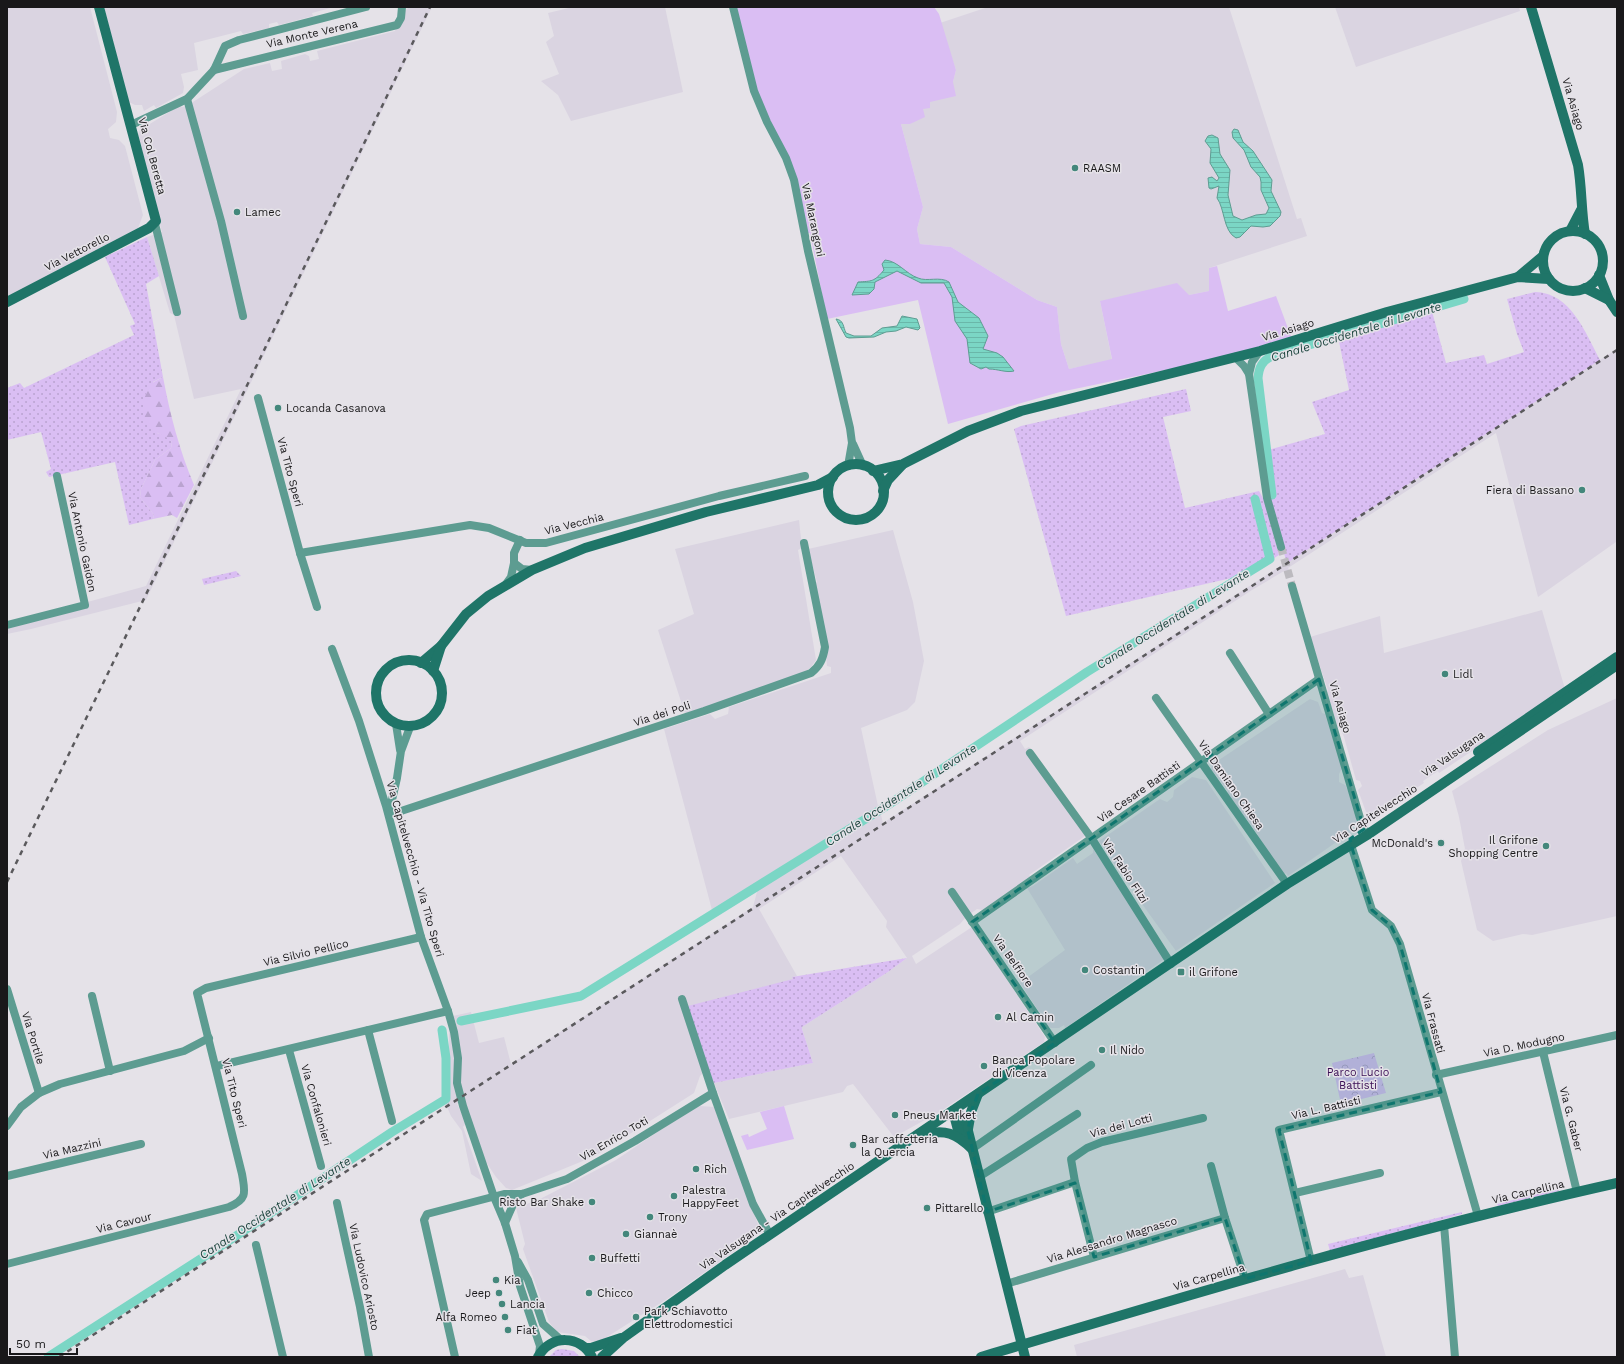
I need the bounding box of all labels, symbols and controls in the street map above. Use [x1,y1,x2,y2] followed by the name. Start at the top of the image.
[265,17,359,51] street label: Via Monte Verena
[1559,76,1587,132] street label: Via Asiago
[135,116,169,196] street label: Via Col Beretta
[1083,162,1121,175] place label: RAASM
[1070,163,1080,173] marker: RAASM
[799,182,827,258] street label: Via Marangoni
[245,206,281,219] place label: Lamec
[232,207,242,217] marker: Lamec
[42,230,112,274] street label: Via Vettorello
[1269,299,1443,365] water label: Canale Occidentale di Levante
[1260,316,1316,344] street label: Via Asiago
[286,402,386,415] place label: Locanda Casanova
[273,403,283,413] marker: Locanda Casanova
[274,436,306,508] street label: Via Tito Speri
[1486,484,1574,497] place label: Fiera di Bassano
[1577,485,1587,495] marker: Fiera di Bassano
[65,491,99,593] street label: Via Antonio Gaidon
[543,510,605,538] street label: Via Vecchia
[1094,566,1252,672] water label: Canale Occidentale di Levante
[1453,668,1473,681] place label: Lidl
[1440,669,1450,679] marker: Lidl
[1326,679,1354,735] street label: Via Asiago
[632,699,692,729] street label: Via dei Poli
[1419,728,1487,780] street label: Via Valsugana
[1195,738,1267,832] street label: Via Damiano Chiesa
[823,741,979,849] water label: Canale Occidentale di Levante
[1095,759,1183,825] street label: Via Cesare Battisti
[384,780,446,959] street label: Via Capitelvecchio - Via Tito Speri
[1330,782,1420,846] street label: Via Capitelvecchio
[1449,834,1538,860] place label: Il Grifone Shopping Centre
[1099,836,1151,906] street label: Via Fabio Filzi
[1371,837,1433,850] place label: McDonald's
[1436,838,1446,848] marker: McDonald's
[1541,841,1551,851] marker: Il Grifone Shopping Centre
[990,932,1036,990] street label: Via Belfiore
[262,937,350,969] street label: Via Silvio Pellico
[1093,964,1145,977] place label: Costantin
[1080,965,1090,975] marker: Costantin
[1189,966,1238,979] place label: il Grifone
[1176,967,1186,977] marker: il Grifone
[1419,992,1447,1055] street label: Via Frassati
[19,1010,47,1066] street label: Via Portile
[1006,1011,1054,1024] place label: Al Camin
[993,1012,1003,1022] marker: Al Camin
[1482,1030,1566,1060] street label: Via D. Modugno
[1110,1044,1144,1057] place label: Il Nido
[1097,1045,1107,1055] marker: Il Nido
[992,1054,1075,1080] place label: Banca Popolare di Vicenza
[219,1057,249,1129] street label: Via Tito Speri
[979,1061,989,1071] marker: Banca Popolare di Vicenza
[298,1063,334,1147] street label: Via Confalonieri
[1327,1066,1389,1092] park label: Parco Lucio Battisti
[1557,1085,1585,1153] street label: Via G. Gaber
[1290,1094,1362,1122] street label: Via L. Battisti
[903,1109,976,1122] place label: Pneus Market
[890,1110,900,1120] marker: Pneus Market
[1088,1111,1154,1141] street label: Via dei Lotti
[578,1114,651,1164] street label: Via Enrico Toti
[861,1133,938,1159] place label: Bar caffetteria la Quercia
[41,1136,103,1162] street label: Via Mazzini
[848,1140,858,1150] marker: Bar caffetteria la Quercia
[197,1154,353,1262] water label: Canale Occidentale di Levante
[697,1159,857,1273] street label: Via Valsugana - Via Capitelvecchio
[704,1163,727,1176] place label: Rich
[691,1164,701,1174] marker: Rich
[1490,1177,1566,1207] street label: Via Carpellina
[682,1184,739,1210] place label: Palestra HappyFeet
[669,1191,679,1201] marker: Palestra HappyFeet
[499,1196,584,1209] place label: Risto Bar Shake
[587,1197,597,1207] marker: Risto Bar Shake
[935,1202,983,1215] place label: Pittarello
[922,1203,932,1213] marker: Pittarello
[95,1210,154,1236] street label: Via Cavour
[658,1211,687,1224] place label: Trony
[645,1212,655,1222] marker: Trony
[1045,1214,1179,1266] street label: Via Alessandro Magnasco
[346,1222,382,1332] street label: Via Ludovico Ariosto
[634,1228,677,1241] place label: Giannaè
[621,1229,631,1239] marker: Giannaè
[600,1252,640,1265] place label: Buffetti
[587,1253,597,1263] marker: Buffetti
[1172,1261,1246,1293] street label: Via Carpellina
[504,1274,520,1287] place label: Kia
[491,1275,501,1285] marker: Kia
[465,1287,491,1300] place label: Jeep
[597,1287,633,1300] place label: Chicco
[494,1288,504,1298] marker: Jeep
[584,1288,594,1298] marker: Chicco
[510,1298,545,1311] place label: Lancia
[497,1299,507,1309] marker: Lancia
[644,1305,733,1331] place label: Park Schiavotto Elettrodomestici
[435,1311,497,1324] place label: Alfa Romeo
[500,1312,510,1322] marker: Alfa Romeo
[631,1312,641,1322] marker: Park Schiavotto Elettrodomestici
[516,1324,537,1337] place label: Fiat
[503,1325,513,1335] marker: Fiat
[10,1330,77,1356] scale bar
[16,1337,46,1351] text: 50 m

